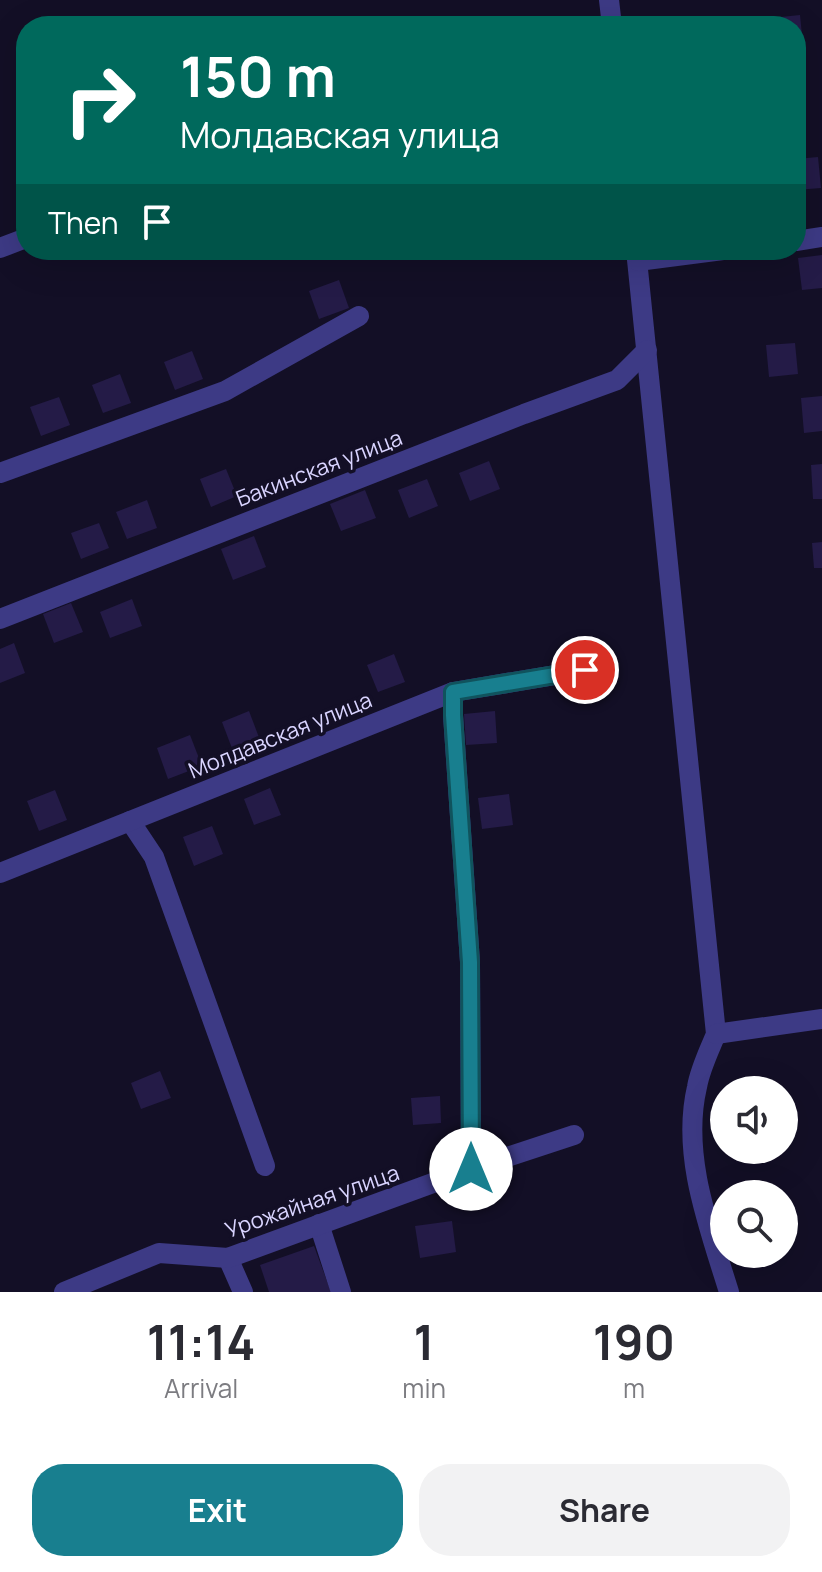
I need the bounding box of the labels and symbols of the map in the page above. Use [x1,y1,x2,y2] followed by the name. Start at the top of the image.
[231,422,407,514] street label: Бакинская улица
[551,636,619,704] pin
[184,685,376,785] street label: Молдавская улица
[429,1127,513,1211] position arrow
[221,1157,403,1245] street label: Урожайная улица

